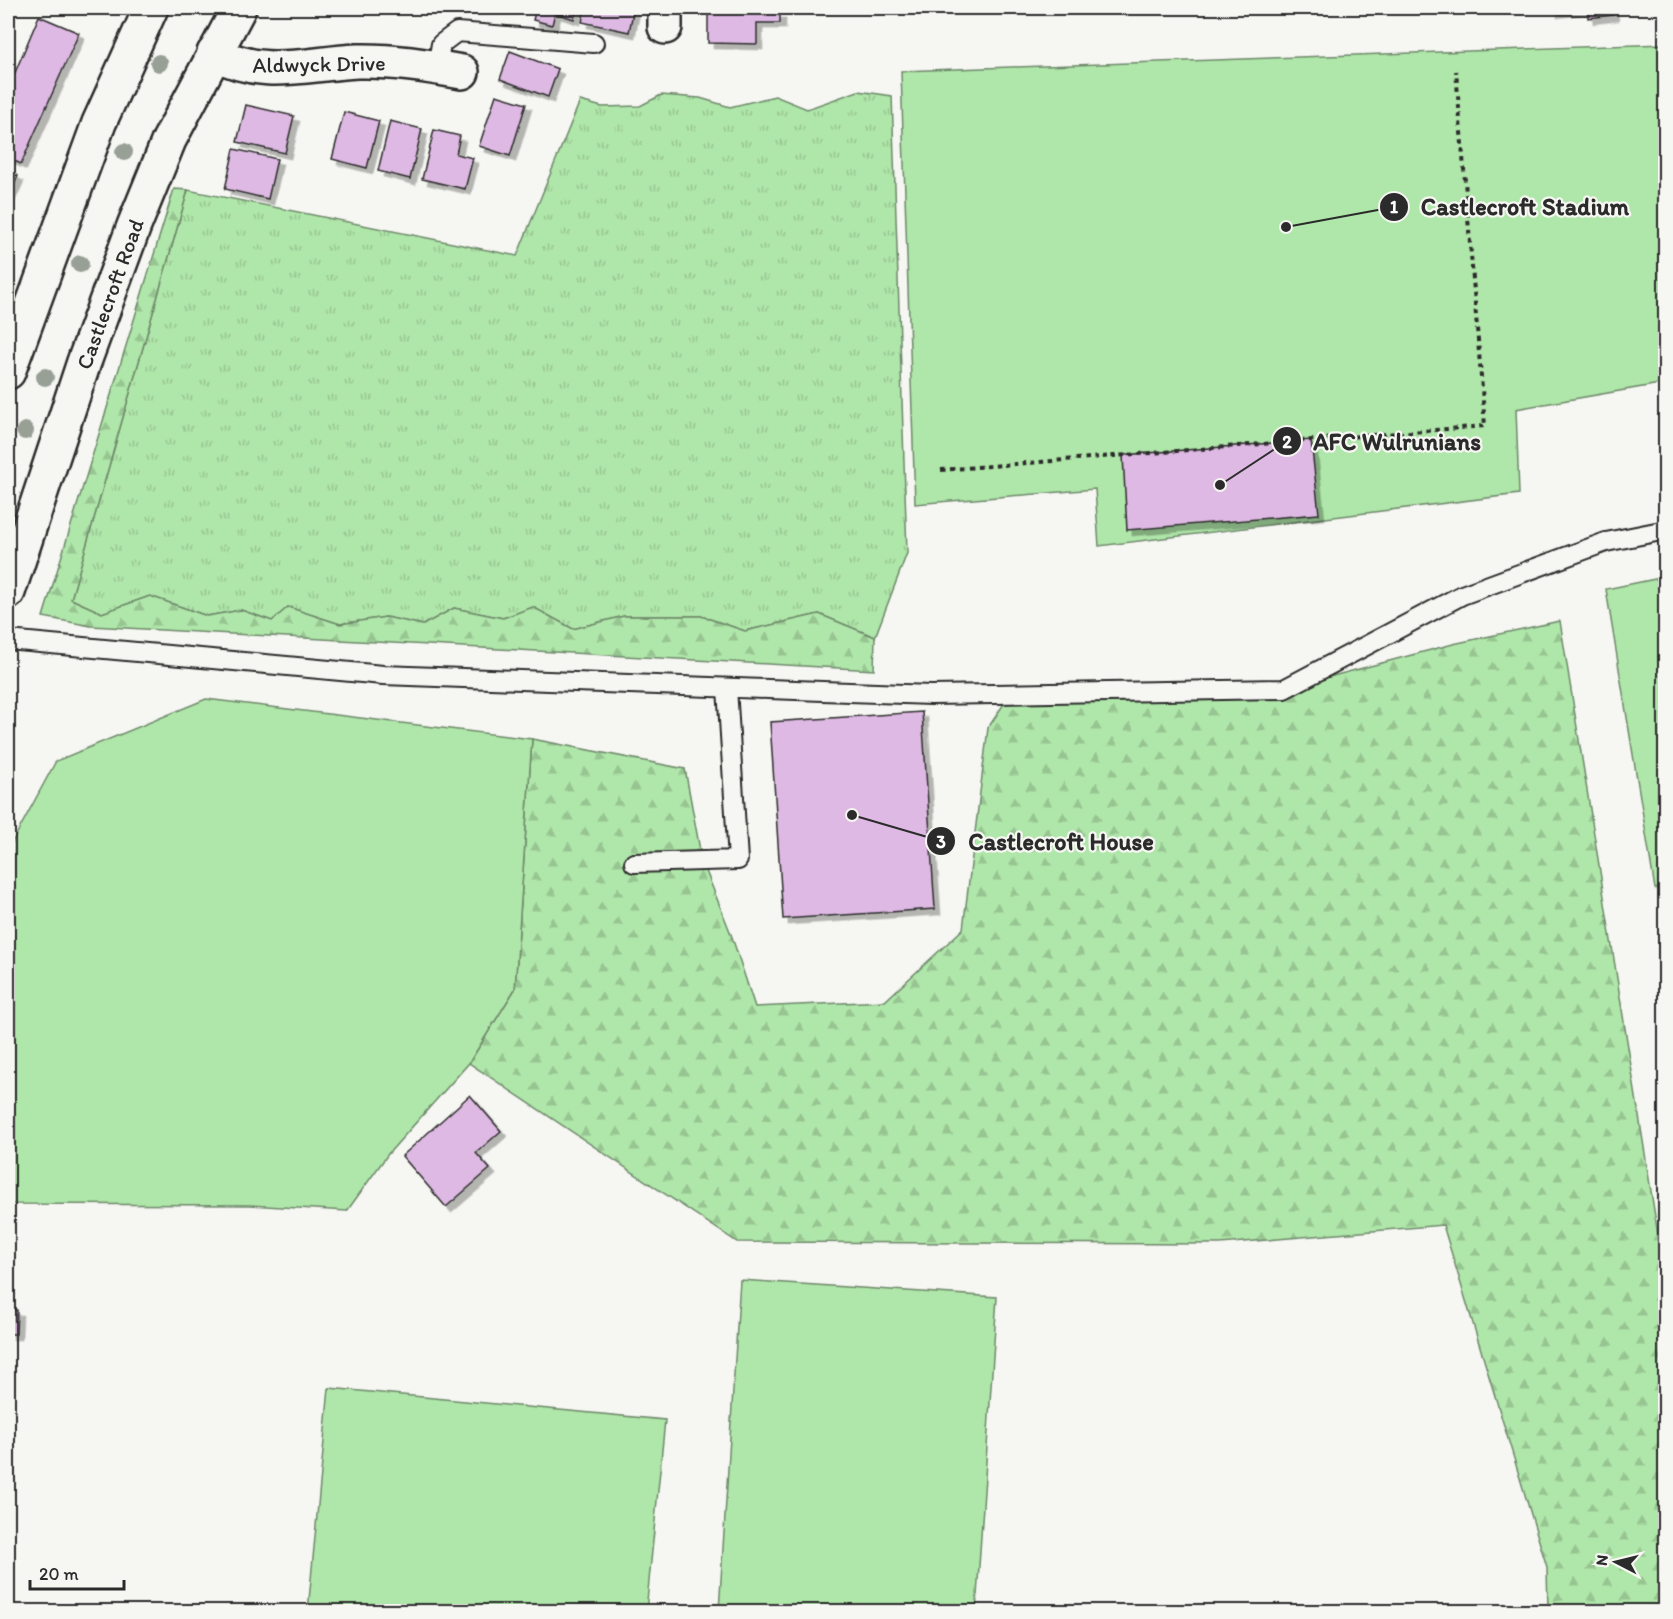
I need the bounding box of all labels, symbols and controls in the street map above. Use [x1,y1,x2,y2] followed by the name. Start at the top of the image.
[252,49,386,79] street label: Aldwyck Drive
[1379,186,1642,228] callout: Castlecroft Stadium
[1421,192,1630,221] text: Castlecroft Stadium
[1390,196,1399,218] text: 1
[70,215,150,373] street label: Castlecroft Road
[1272,420,1493,462] callout: AFC Wulrunians
[1312,427,1481,456] text: AFC Wulrunians
[1282,431,1292,453] text: 2
[926,820,1166,862] callout: Castlecroft House
[968,827,1154,856] text: Castlecroft House
[936,831,946,853] text: 3
[1586,1532,1646,1592] north arrow
[30,1553,124,1591] scale bar
[1592,1554,1612,1567] text: N
[39,1563,79,1585] text: 20 m

